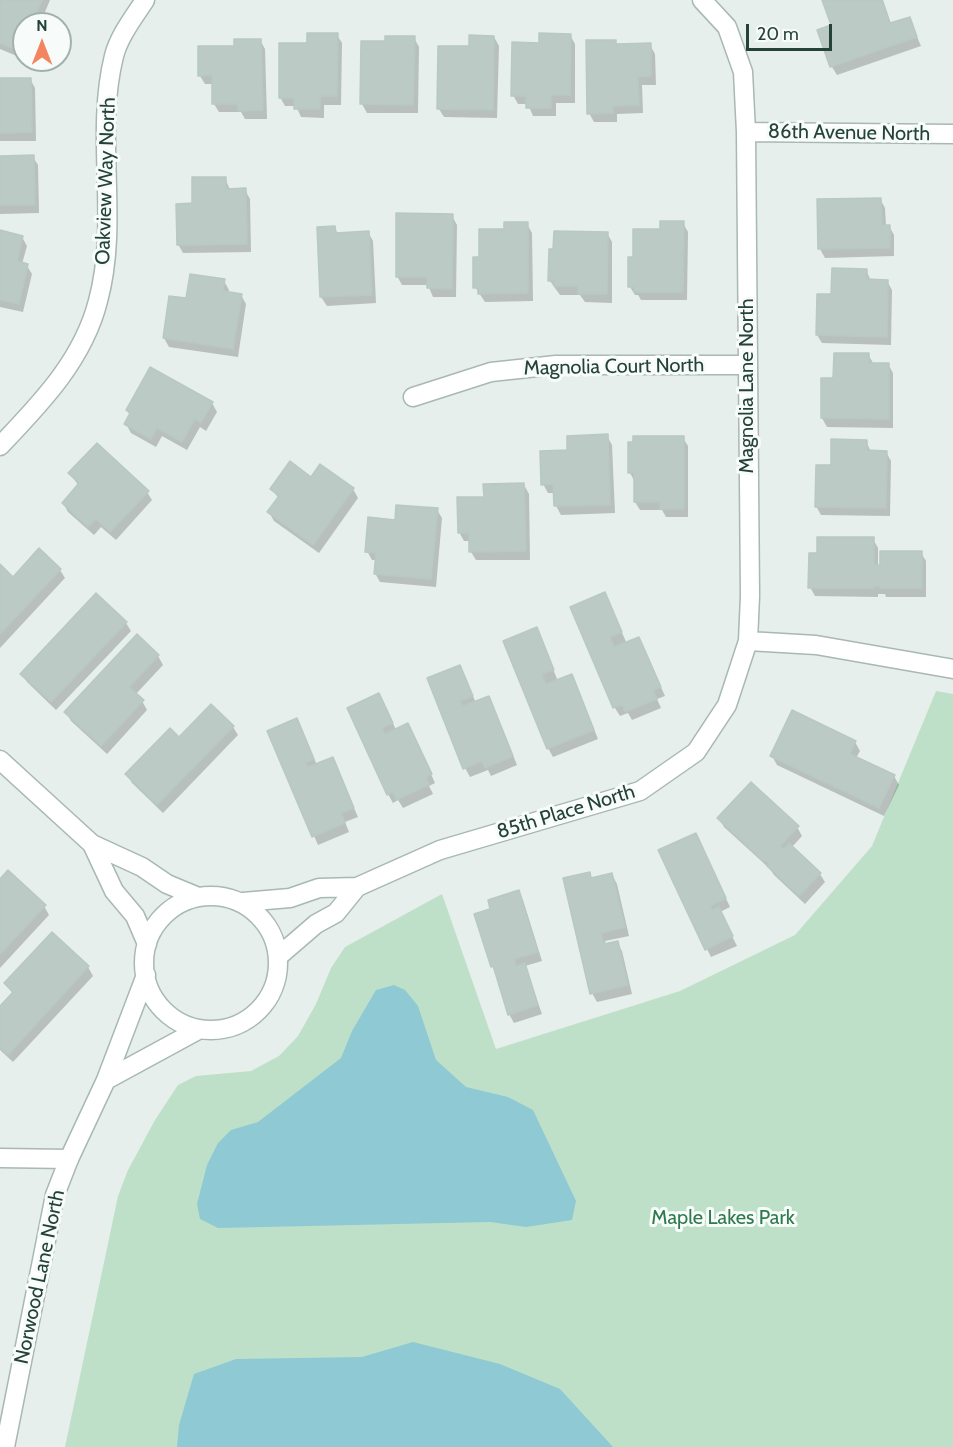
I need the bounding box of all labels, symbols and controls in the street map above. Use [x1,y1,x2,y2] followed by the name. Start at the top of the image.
[12,12,72,72] north arrow
[749,12,834,50] scale bar
[36,16,48,35] text: N
[757,23,799,45] text: 20 m
[91,97,121,265] street label: Oakview Way North
[768,120,930,146] street label: 86th Avenue North
[735,298,759,474] street label: Magnolia Lane North
[523,353,705,381] street label: Magnolia Court North
[494,780,638,844] street label: 85th Place North
[10,1188,70,1366] street label: Norwood Lane North
[651,1206,795,1230] park label: Maple Lakes Park

